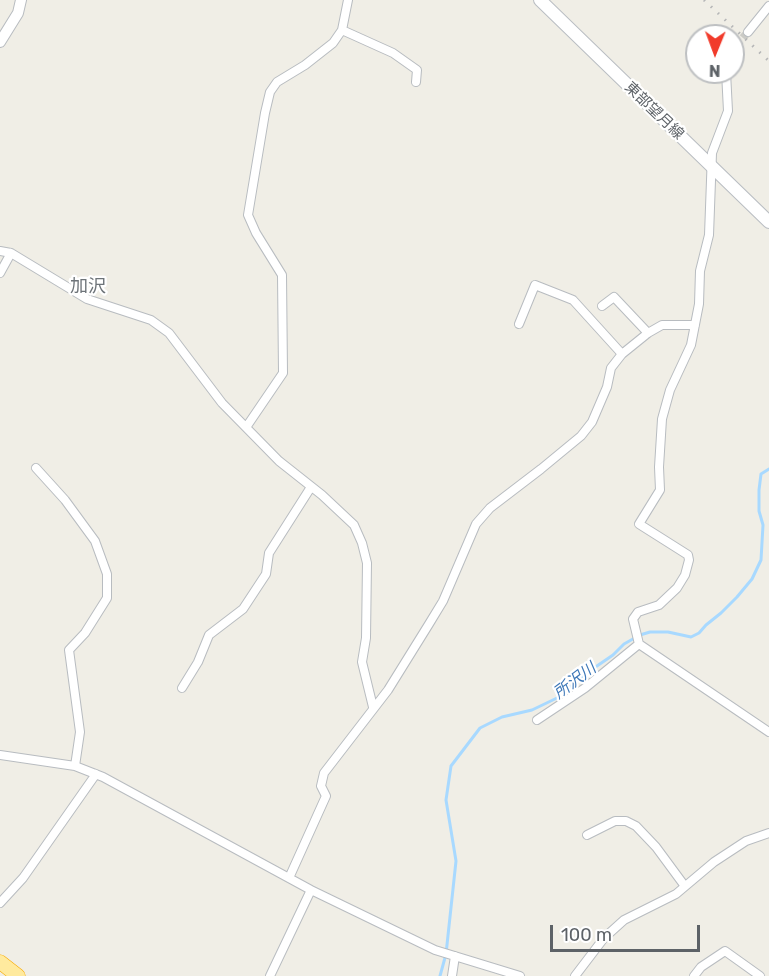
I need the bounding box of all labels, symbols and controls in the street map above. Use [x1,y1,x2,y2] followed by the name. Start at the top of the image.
[685,24,745,84] north arrow
[709,61,721,80] text: N
[621,78,687,144] street label: 東部望月線
[70,276,106,298] district label: 加沢
[550,659,600,703] water label: 所沢川
[553,913,703,951] scale bar
[561,924,612,946] text: 100 m

